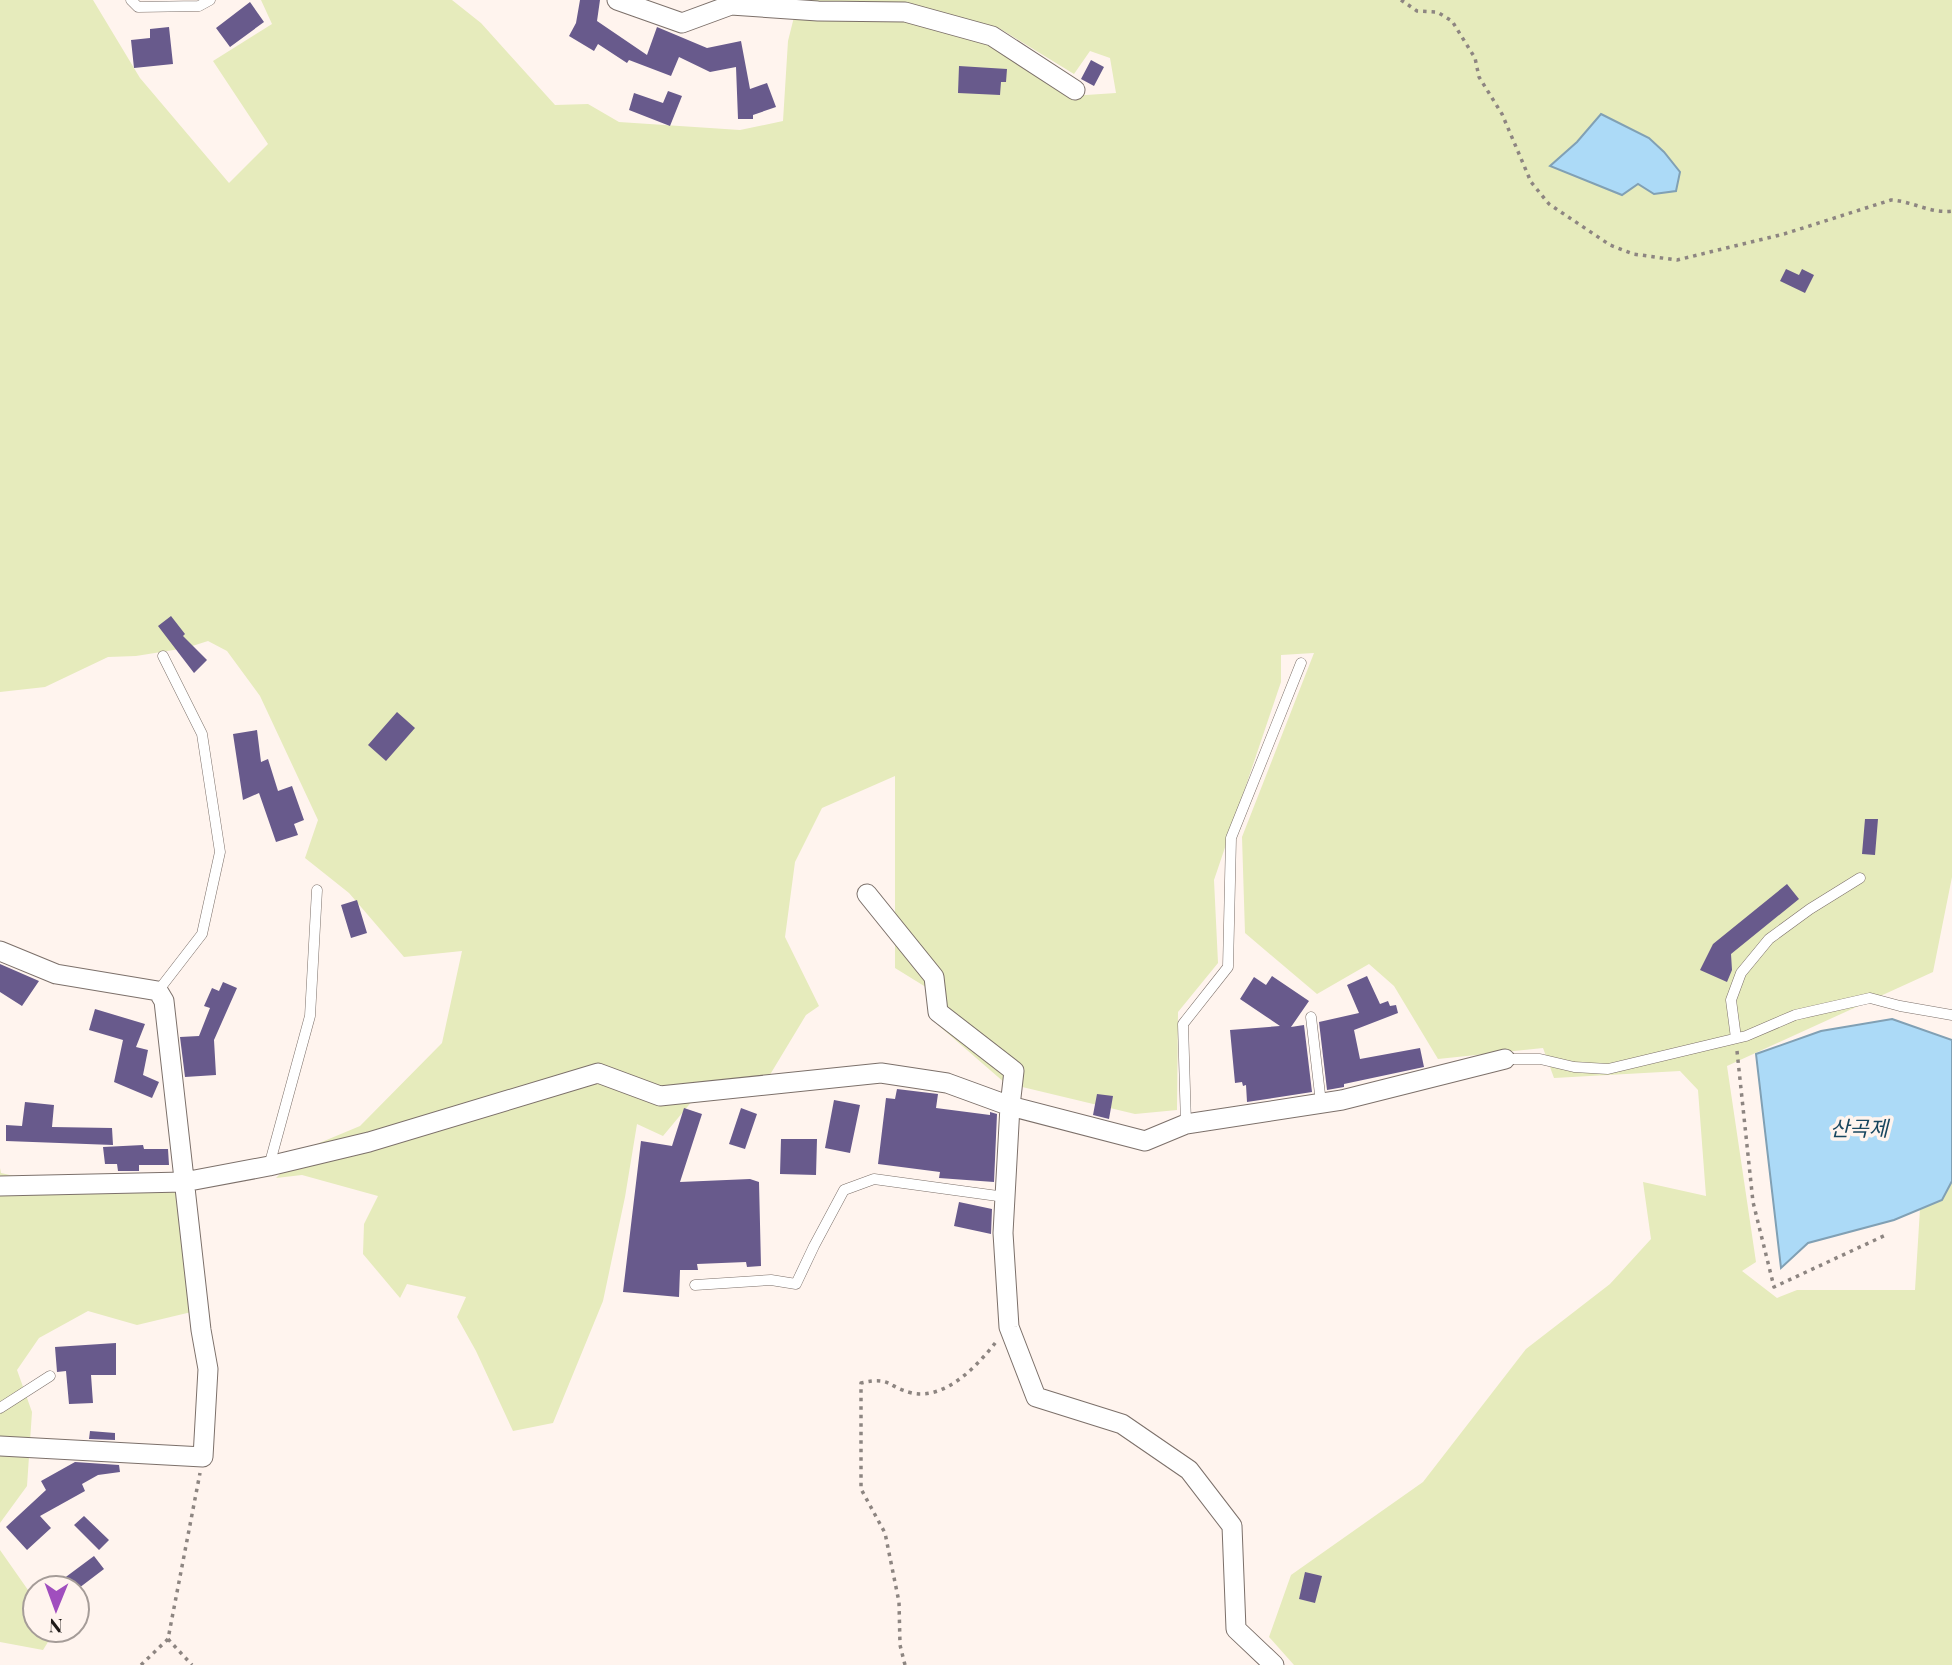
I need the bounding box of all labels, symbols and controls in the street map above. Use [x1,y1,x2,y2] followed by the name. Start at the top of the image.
[1830,1113,1891,1141] water label: 산곡제
[21,1574,91,1644] north arrow
[48,1614,63,1640] text: N

